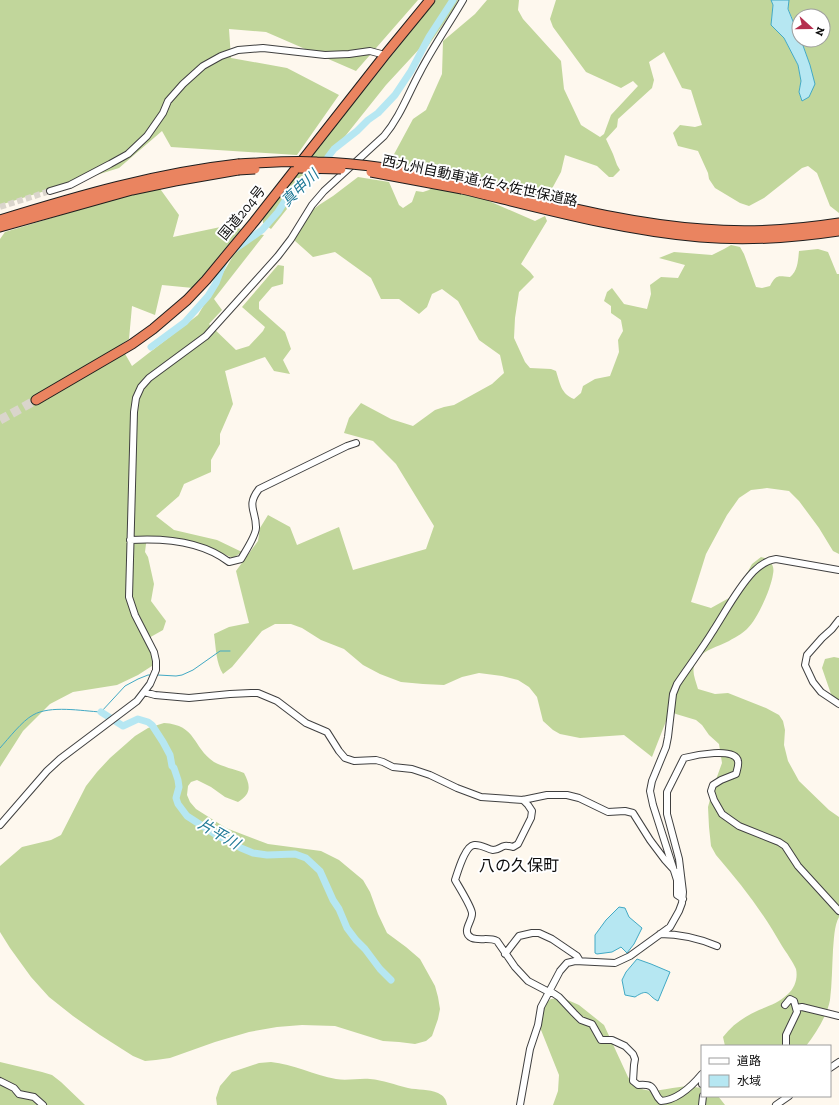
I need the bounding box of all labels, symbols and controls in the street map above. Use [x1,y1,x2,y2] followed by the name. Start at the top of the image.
[791,8,831,48] north arrow
[812,25,827,38] text: N
[381,152,579,210] street label: 西九州自動車道;佐々佐世保道路
[278,165,324,210] water label: 真申川
[215,182,269,244] street label: 国道204号
[195,815,245,854] water label: 片平川
[479,856,559,875] district label: 八の久保町
[701,1045,831,1097] legend
[737,1054,761,1068] text: 道路
[737,1074,761,1088] text: 水域

